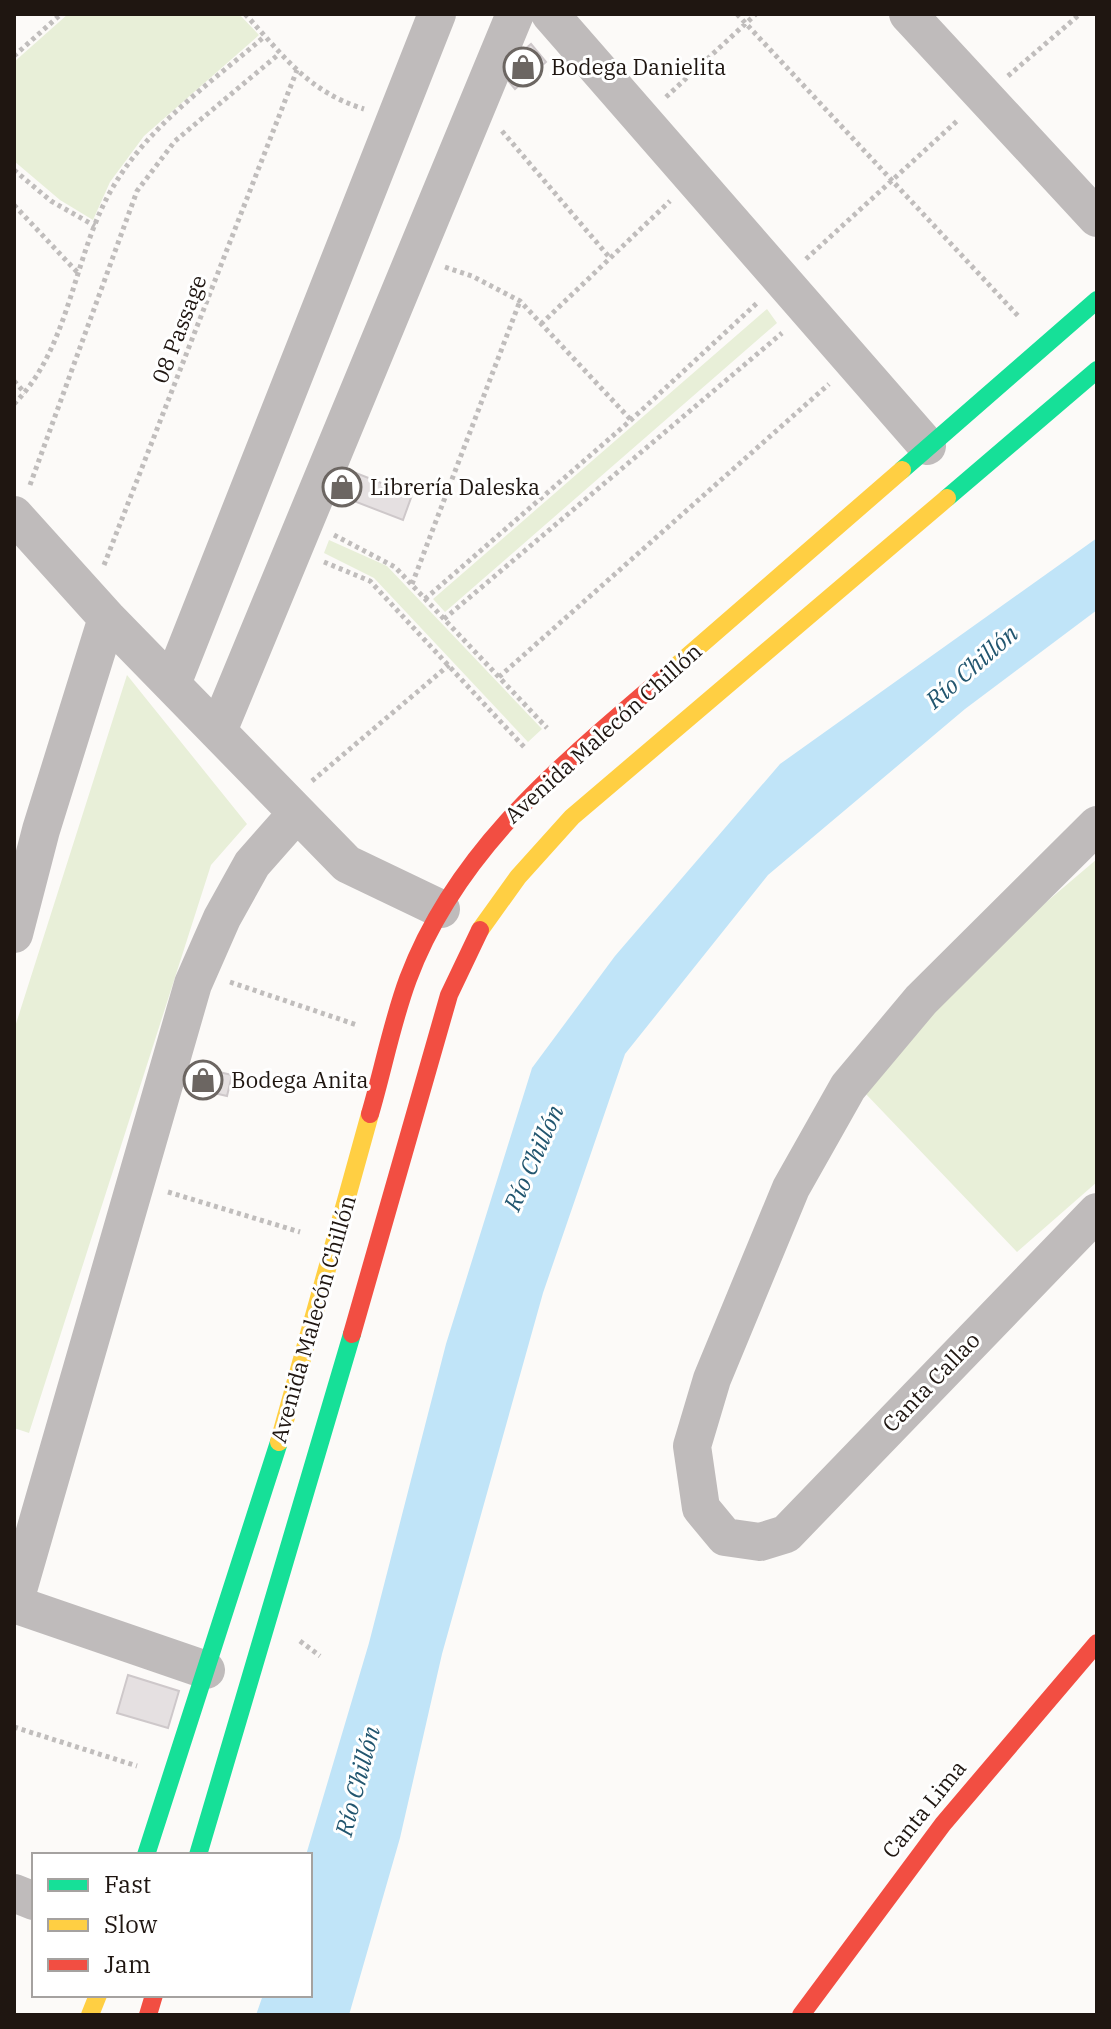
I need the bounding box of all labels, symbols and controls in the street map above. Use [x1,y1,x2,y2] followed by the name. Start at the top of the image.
[502,46,544,88] shop icon: Bodega Danielita
[551,52,726,81] place label: Bodega Danielita
[145,270,212,387] street label: 08 Passage
[321,466,363,508] shop icon: Librería Daleska
[370,472,540,501] place label: Librería Daleska
[918,617,1025,716] water label: Río Chillón
[498,636,708,829] street label: Avenida Malecón Chillón
[182,1059,224,1101] shop icon: Bodega Anita
[231,1065,368,1094] place label: Bodega Anita
[495,1099,571,1217] water label: Río Chillón
[263,1192,362,1446] street label: Avenida Malecón Chillón
[876,1325,986,1438] street label: Canta Callao
[327,1722,387,1840] water label: Río Chillón
[875,1754,972,1864] street label: Canta Lima
[32,1853,312,1997] legend
[104,1868,151,1900] text: Fast
[104,1908,158,1940] text: Slow
[104,1948,151,1980] text: Jam

